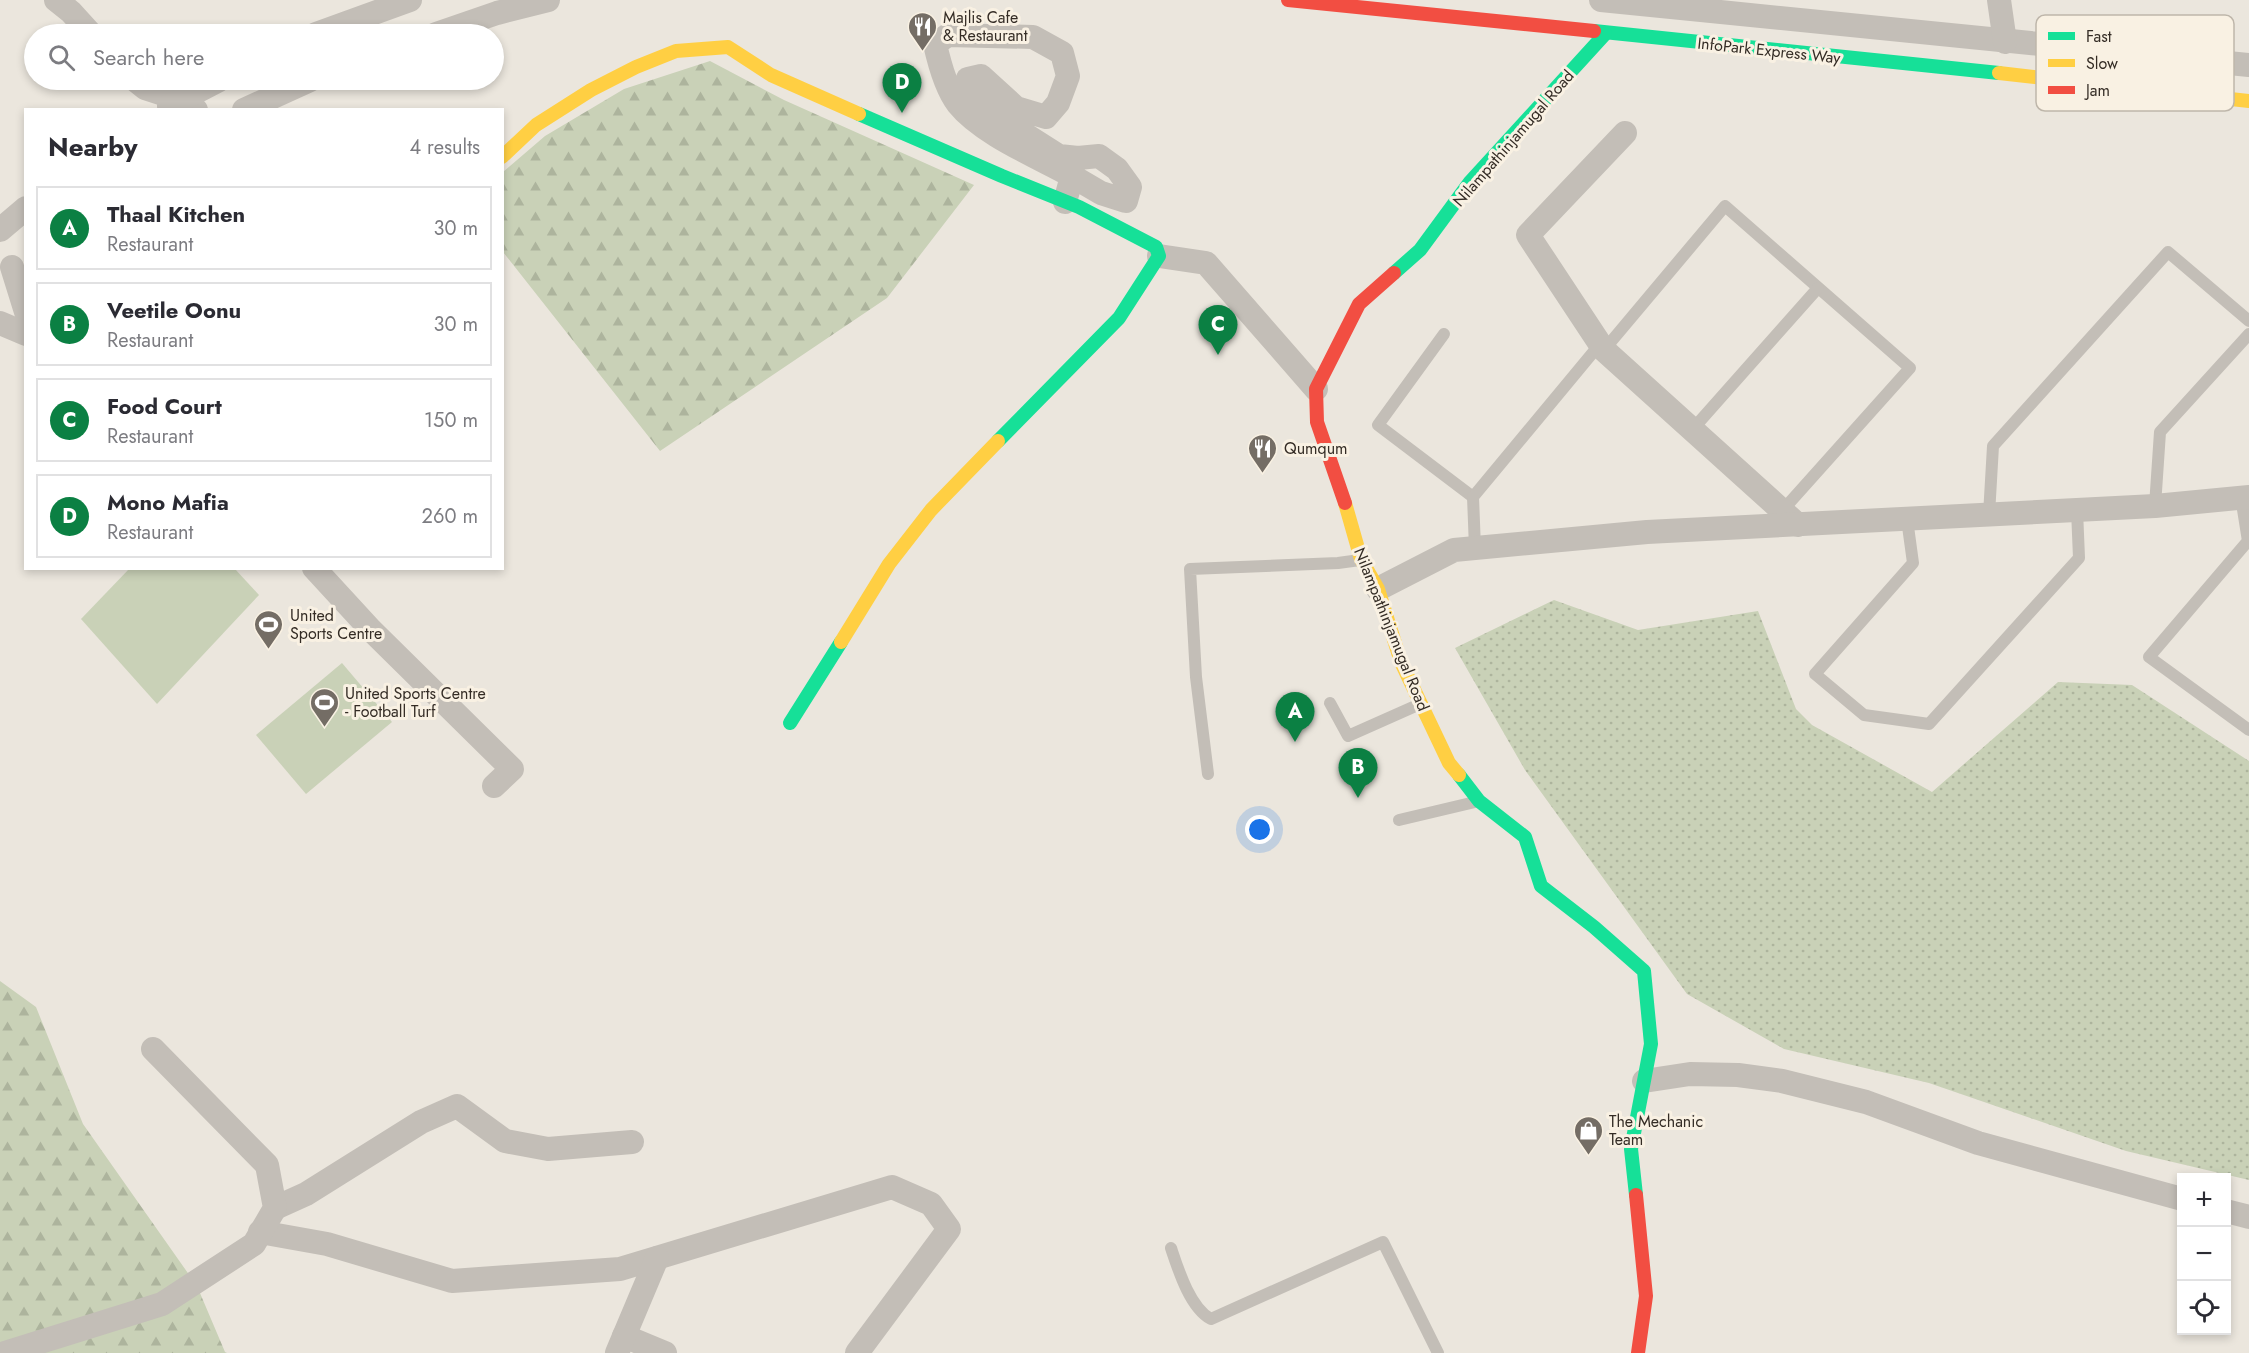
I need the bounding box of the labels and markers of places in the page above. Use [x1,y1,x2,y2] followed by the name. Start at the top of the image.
[943,6,1028,47] place label: Majlis Cafe & Restaurant
[906,10,938,52] restaurant icon: Majlis Cafe & Restaurant
[882,63,922,113] pin: D
[1198,306,1238,355] pin: C
[1247,432,1279,474] restaurant icon: Qumqum
[1284,437,1348,460] place label: Qumqum
[290,604,382,645] place label: United Sports Centre
[253,608,285,650] sports icon: United Sports Centre
[345,682,486,723] place label: United Sports Centre - Football Turf
[308,686,340,728] sports icon: United Sports Centre - Football Turf
[1276,692,1314,742] pin: A
[1338,748,1378,798] pin: B
[1609,1110,1703,1151] place label: The Mechanic Team
[1572,1114,1604,1156] shop icon: The Mechanic Team

